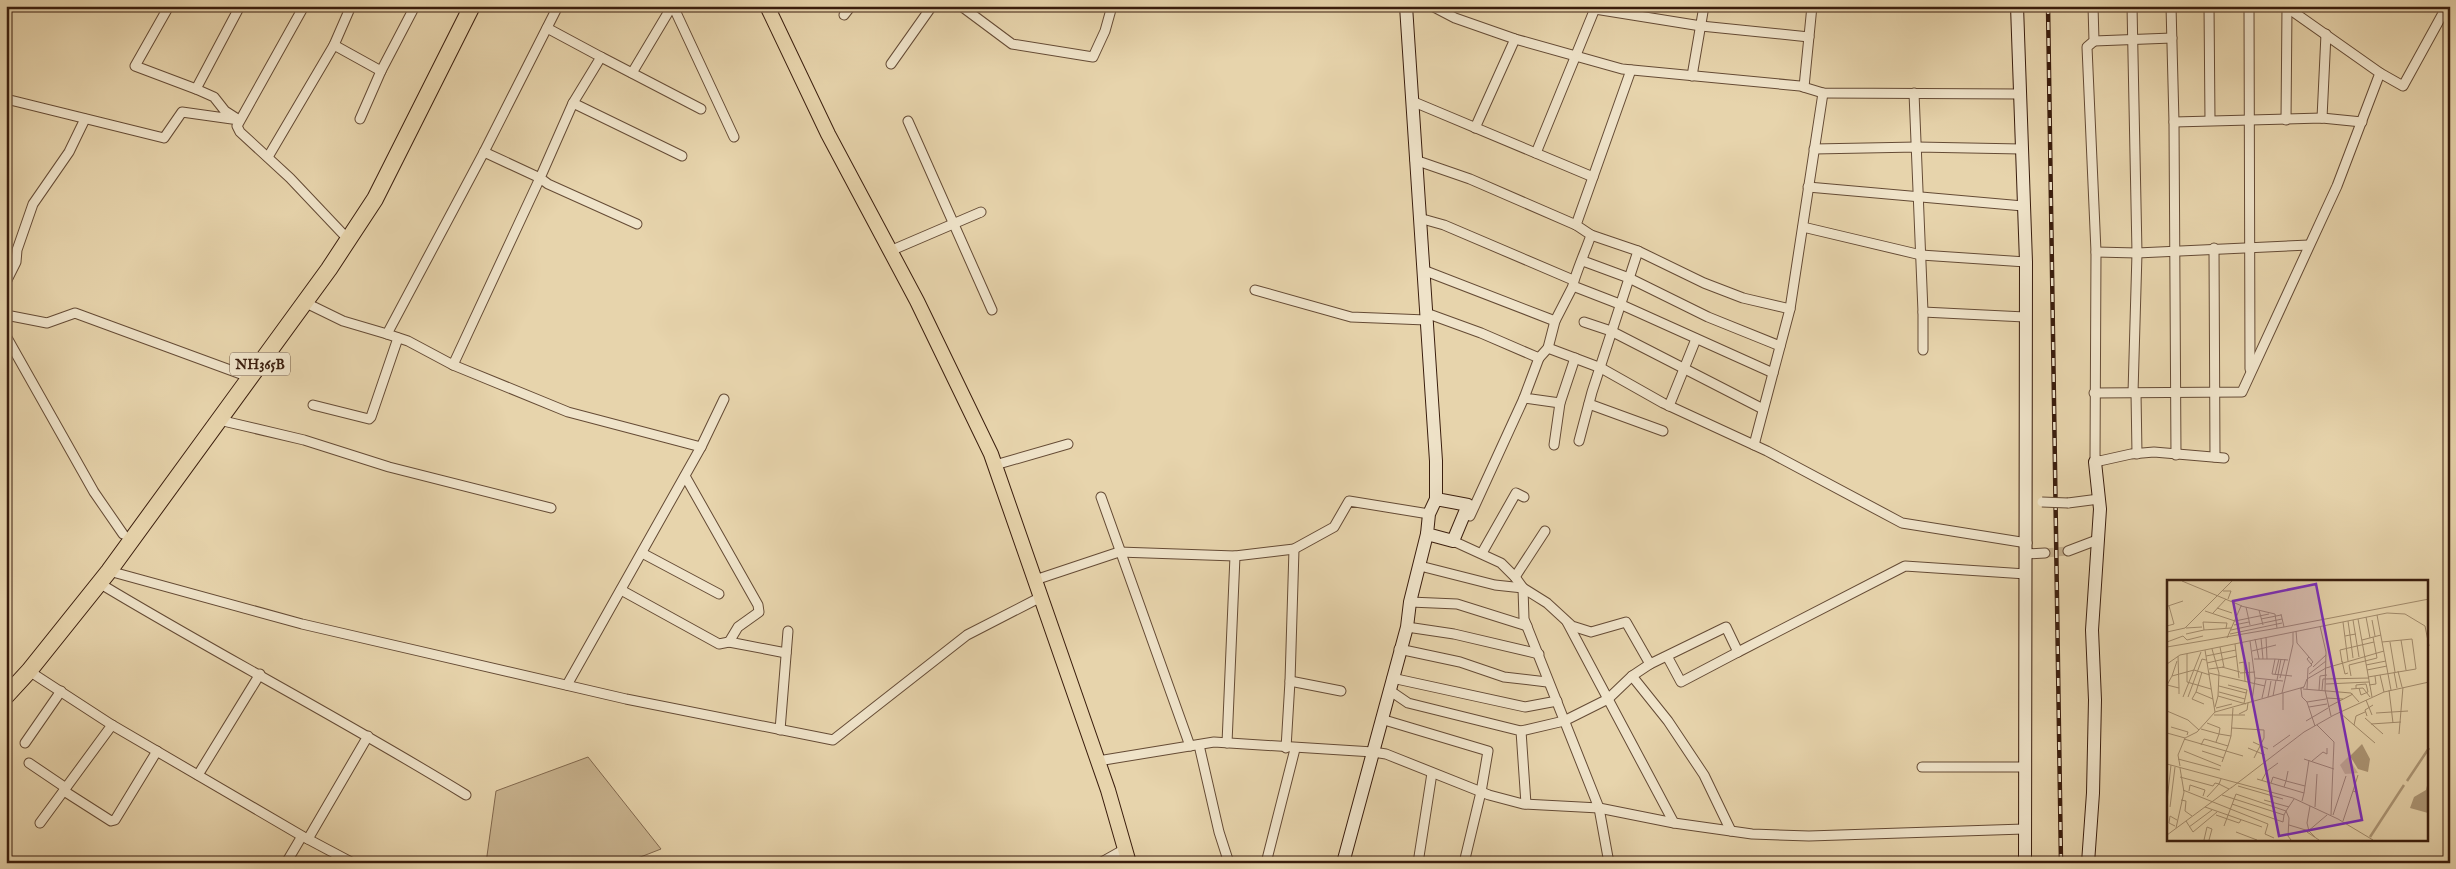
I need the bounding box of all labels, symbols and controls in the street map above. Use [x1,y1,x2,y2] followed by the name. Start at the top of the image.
[230,352,290,376] road number: NH365B
[2167,580,2428,842] inset map

